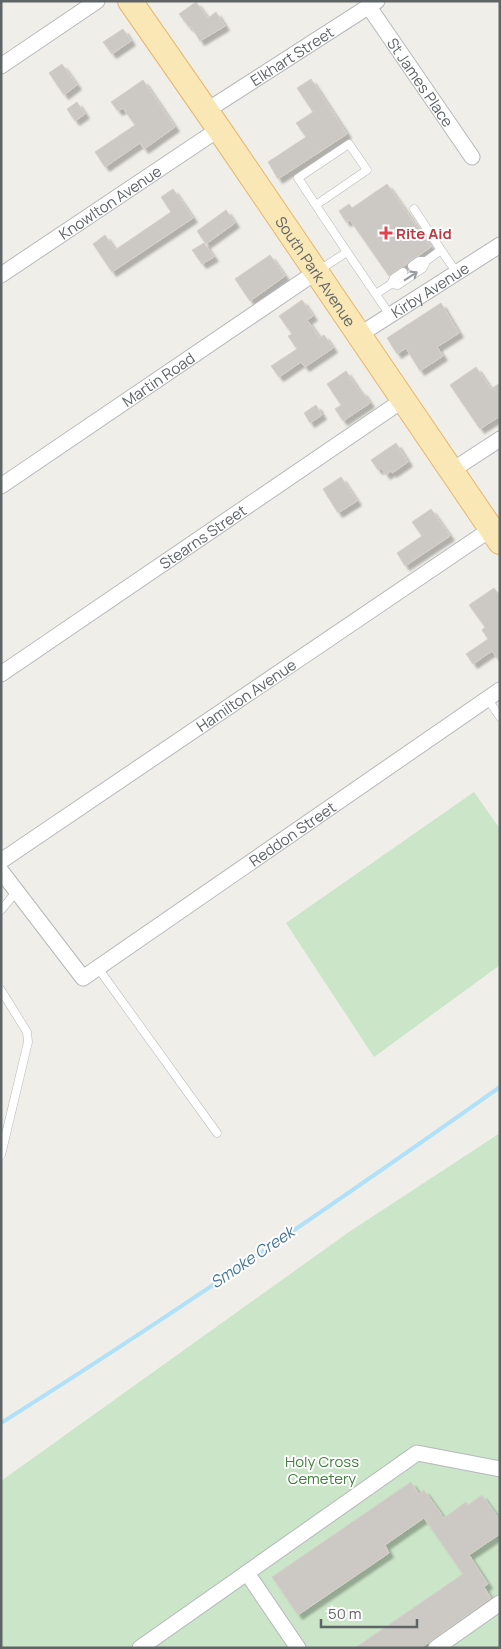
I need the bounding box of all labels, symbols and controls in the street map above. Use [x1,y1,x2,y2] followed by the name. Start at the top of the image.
[246,21,338,90] street label: Elkhart Street
[383,33,459,131] street label: St James Place
[54,160,165,244] street label: Knowlton Avenue
[271,212,361,331] street label: South Park Avenue
[396,223,452,244] place label: Rite Aid
[380,227,392,239] marker: Rite Aid
[387,257,473,323] street label: Kirby Avenue
[403,271,417,281] one-way arrow
[118,347,199,411] street label: Martin Road
[155,499,250,574] street label: Stearns Street
[192,654,300,736] street label: Hamilton Avenue
[245,796,340,871] street label: Reddon Street
[206,1220,300,1293] water label: Smoke Creek
[285,1451,359,1489] park label: Holy Cross Cemetery
[321,1596,417,1628] scale bar
[328,1603,362,1624] text: 50 m

